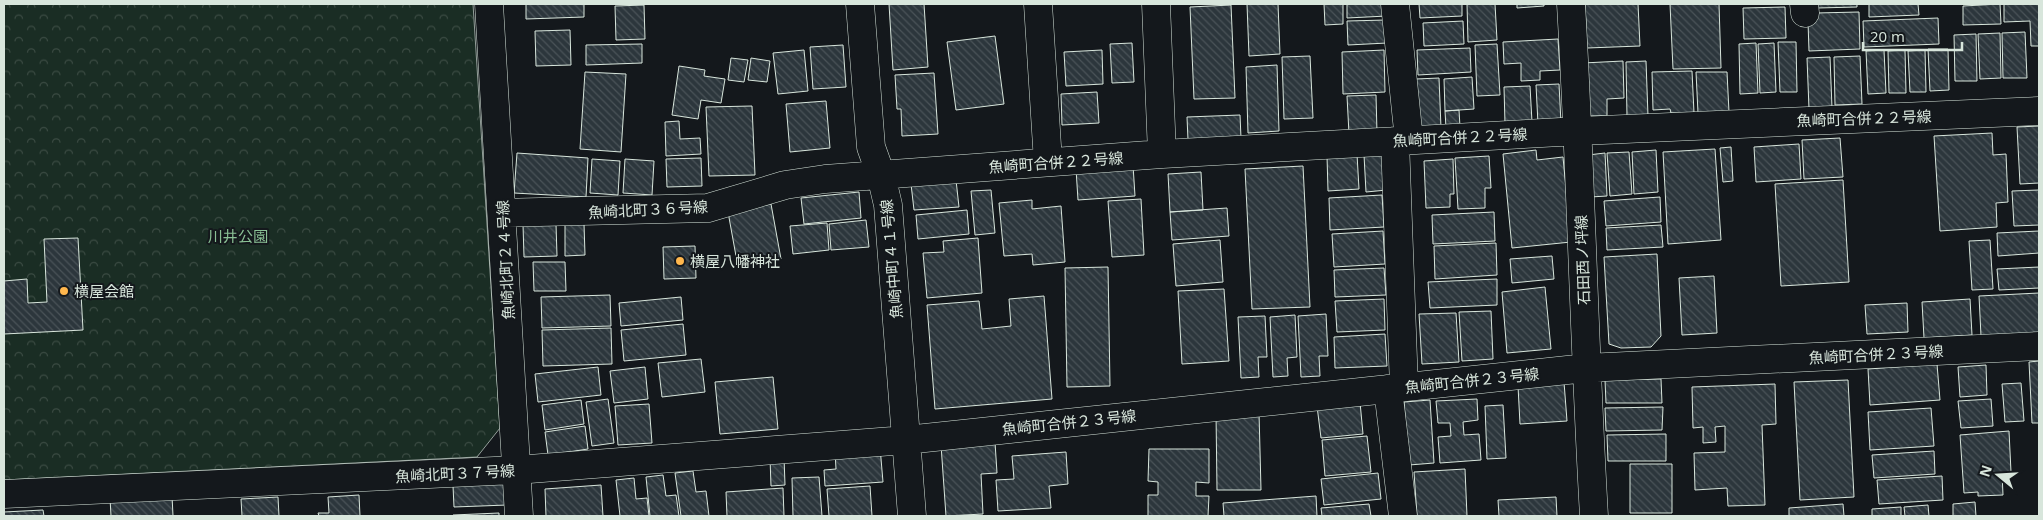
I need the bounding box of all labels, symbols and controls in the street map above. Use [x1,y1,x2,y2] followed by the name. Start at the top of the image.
[1863,20,1962,52] scale bar
[1870,26,1905,46] text: 20 m
[1796,106,1932,130] street label: 魚崎町合併２２号線
[1392,123,1528,151] street label: 魚崎町合併２２号線
[988,147,1124,177] street label: 魚崎町合併２２号線
[588,196,708,222] street label: 魚崎北町３６号線
[876,198,906,320] street label: 魚崎中町４１号線
[492,200,518,320] street label: 魚崎北町２４号線
[1570,215,1594,305] street label: 石田西ノ坪線
[208,226,268,246] park label: 川井公園
[690,251,780,271] place label: 横屋八幡神社
[674,255,686,267] marker: 横屋八幡神社
[74,281,134,301] place label: 横屋会館
[58,285,70,297] marker: 横屋会館
[1808,340,1944,368] street label: 魚崎町合併２３号線
[1404,363,1540,397] street label: 魚崎町合併２３号線
[1001,405,1137,439] street label: 魚崎町合併２３号線
[1973,450,2023,500] north arrow
[395,460,515,486] street label: 魚崎北町３７号線
[1974,462,1996,479] text: N

